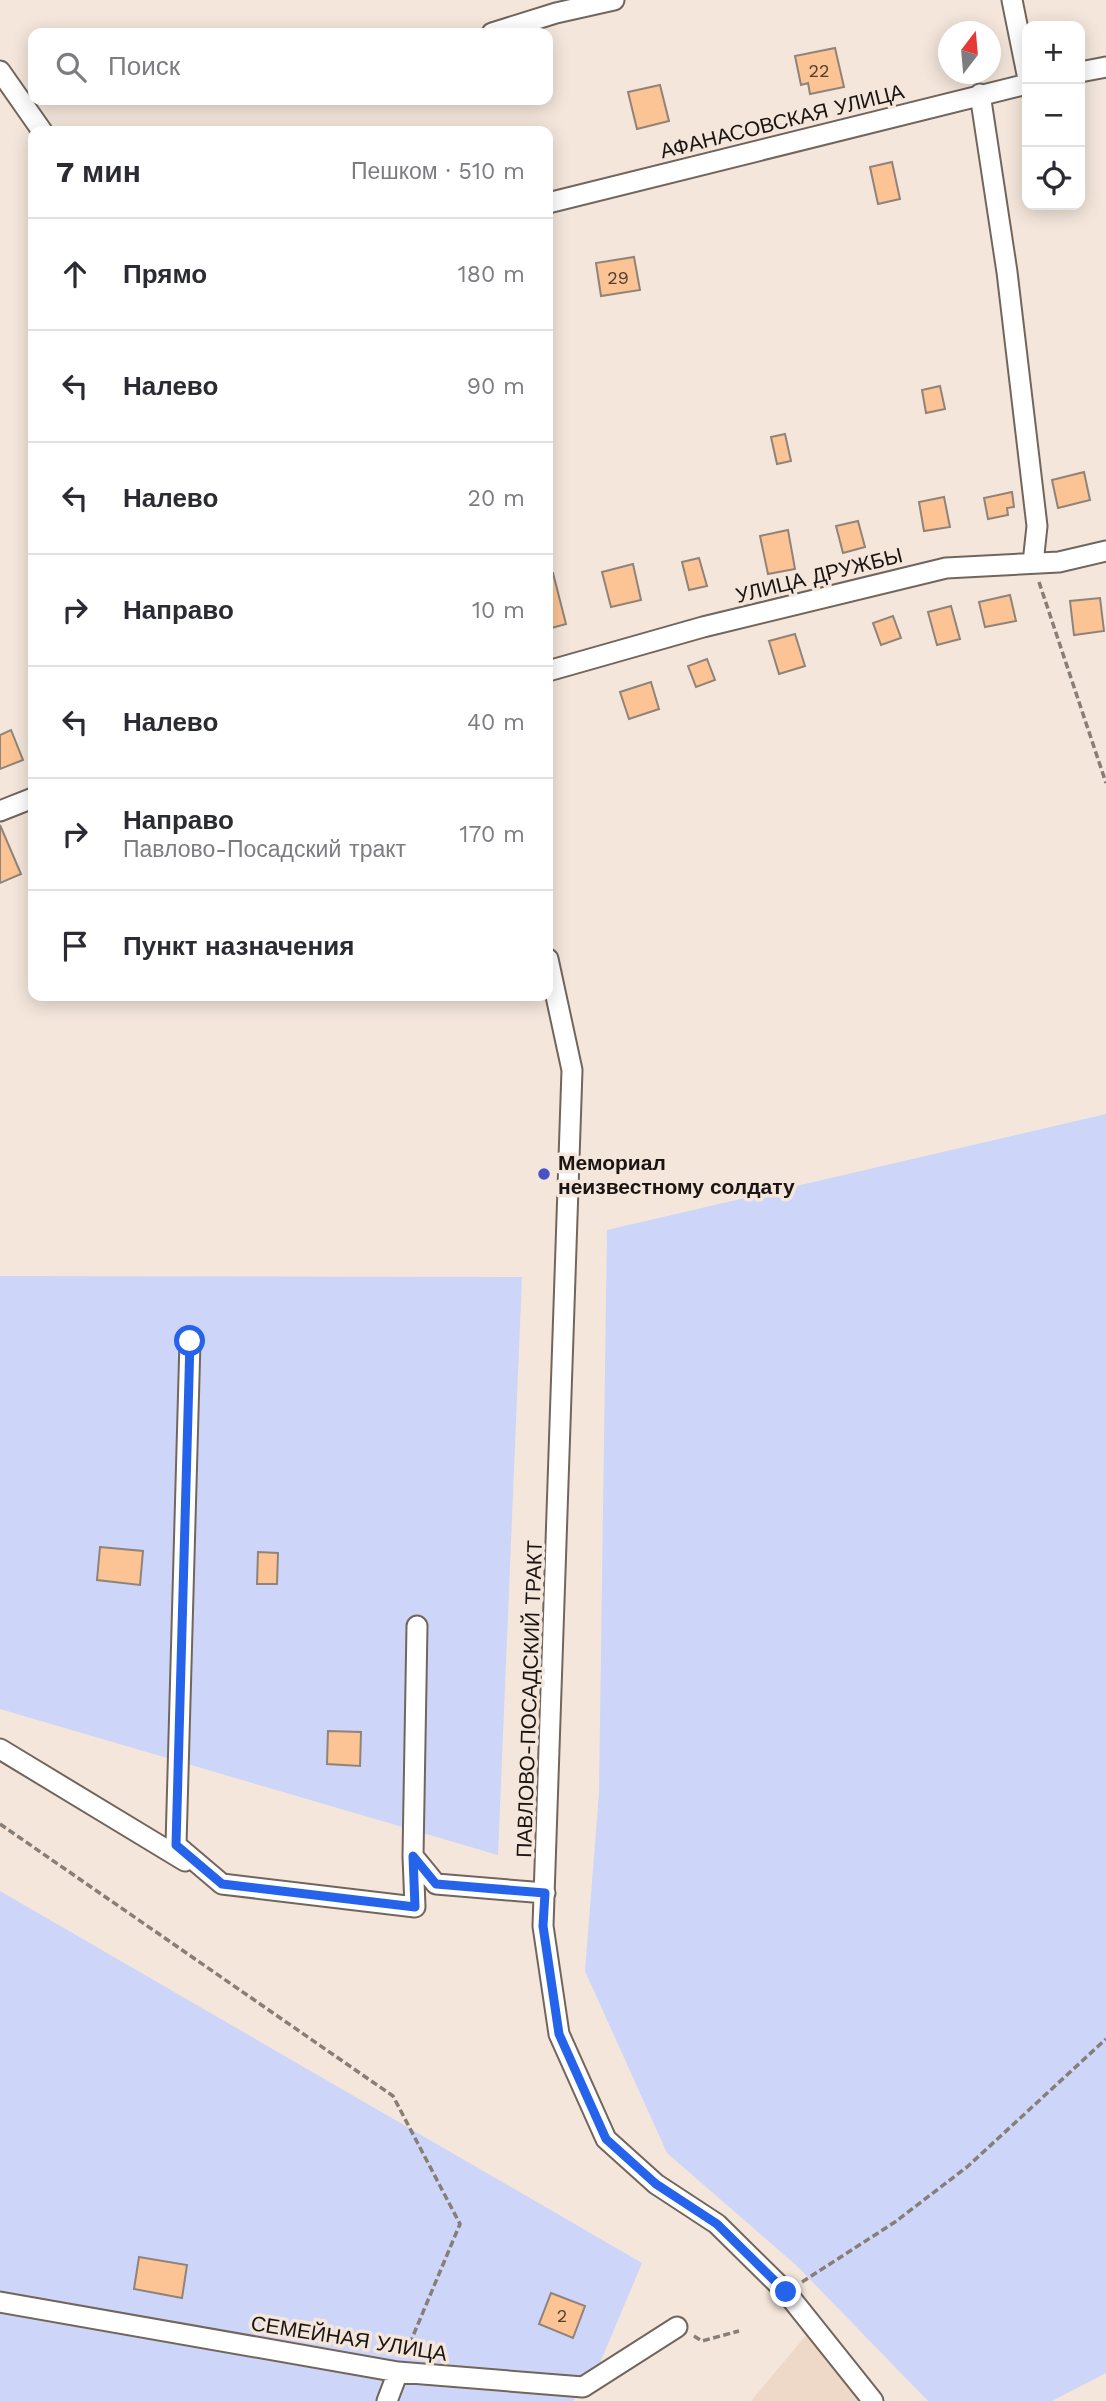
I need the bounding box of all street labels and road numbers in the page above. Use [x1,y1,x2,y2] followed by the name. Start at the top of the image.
[657,79,907,163] street label: АФАНАСОВСКАЯ УЛИЦА
[733,542,905,608] street label: УЛИЦА ДРУЖБЫ
[511,1540,547,1858] street label: ПАВЛОВО-ПОСАДСКИЙ ТРАКТ
[249,2310,449,2366] street label: СЕМЕЙНАЯ УЛИЦА

